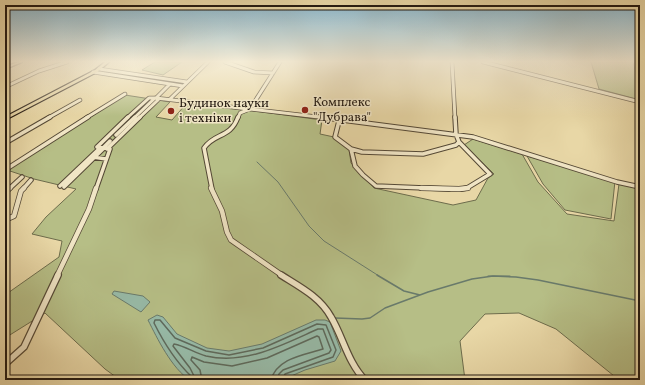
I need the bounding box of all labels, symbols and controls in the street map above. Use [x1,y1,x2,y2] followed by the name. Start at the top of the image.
[313,94,371,127] place label: Комплекс "Дубрава"
[179,95,269,128] place label: Будинок науки і техніки
[300,105,310,115] marker: Комплекс "Дубрава"
[166,106,176,116] marker: Будинок науки і техніки

